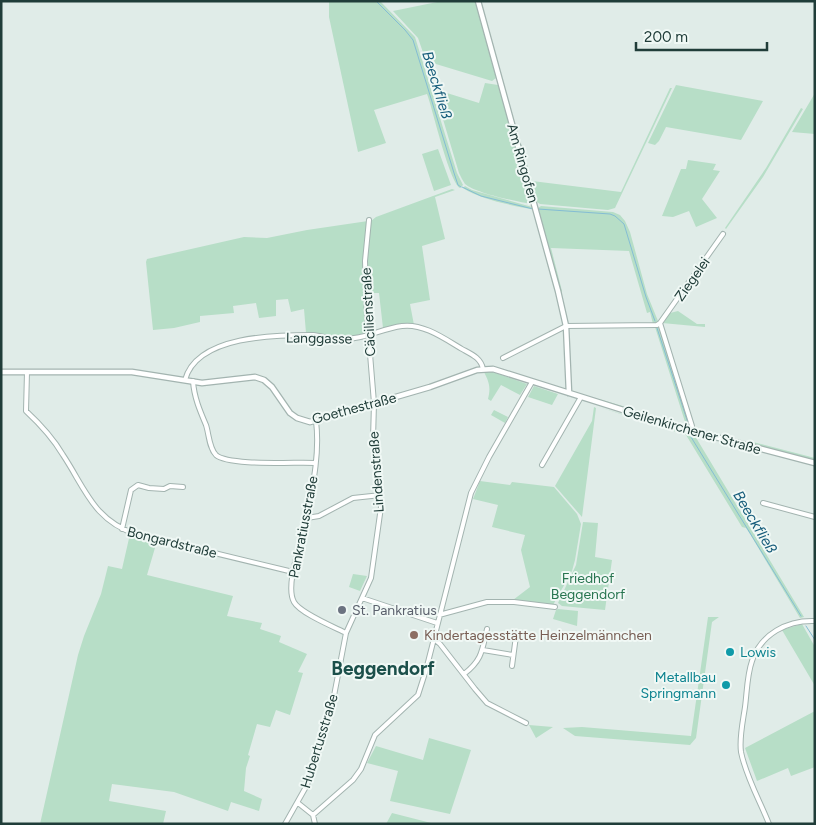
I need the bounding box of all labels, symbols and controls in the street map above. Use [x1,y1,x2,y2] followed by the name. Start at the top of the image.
[636,20,767,52] scale bar
[644,28,688,46] text: 200 m
[418,49,456,122] water label: Beeckfließ
[503,122,542,205] street label: Am Ringofen
[671,254,714,305] street label: Ziegelei
[358,267,379,357] street label: Cäcilienstraße
[286,329,353,348] street label: Langgasse
[310,389,398,428] street label: Goethestraße
[621,403,763,458] street label: Geilenkirchener Straße
[365,431,388,513] street label: Lindenstraße
[285,474,322,580] street label: Pankratiusstraße
[729,487,781,557] water label: Beeckfließ
[125,523,219,562] street label: Bongardstraße
[551,570,626,603] park label: Friedhof Beggendorf
[352,602,437,619] place label: St. Pankratius
[336,604,348,616] marker: St. Pankratius
[424,627,652,644] place label: Kindertagesstätte Heinzelmännchen
[408,629,420,641] marker: Kindertagesstätte Heinzelmännchen
[740,644,776,661] place label: Lowis
[724,646,736,658] marker: Lowis
[331,657,435,680] district label: Beggendorf
[640,669,716,702] place label: Metallbau Springmann
[720,679,732,691] marker: Metallbau Springmann
[297,692,342,790] street label: Hubertusstraße

